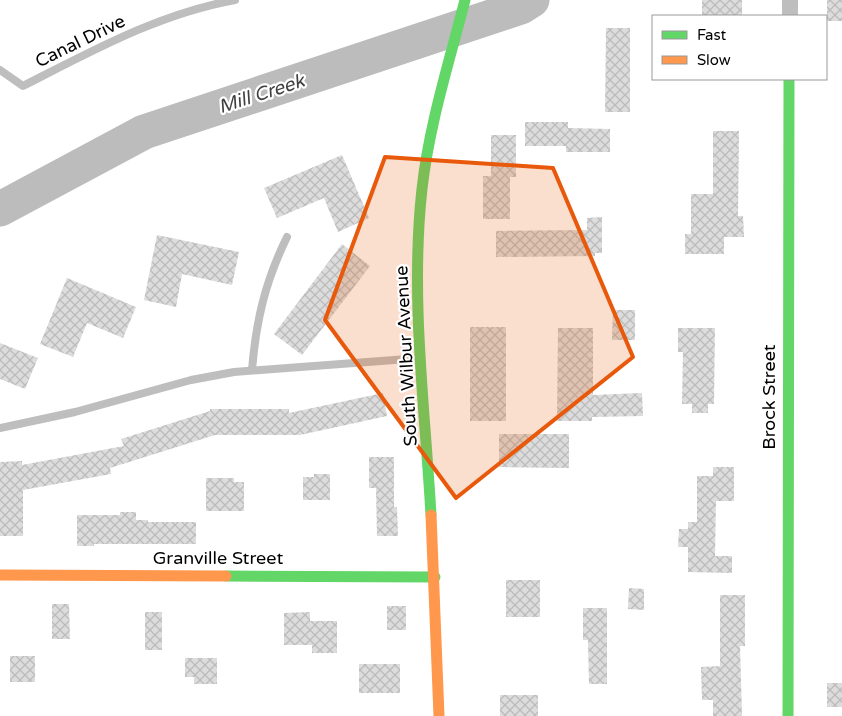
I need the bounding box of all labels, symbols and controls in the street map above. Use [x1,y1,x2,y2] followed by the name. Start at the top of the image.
[31,10,129,72] street label: Canal Drive
[652,15,827,80] legend
[697,26,727,44] text: Fast
[697,51,731,69] text: Slow
[215,69,309,118] water label: Mill Creek
[390,265,422,447] street label: South Wilbur Avenue
[758,344,780,450] street label: Brock Street
[153,547,283,569] street label: Granville Street

